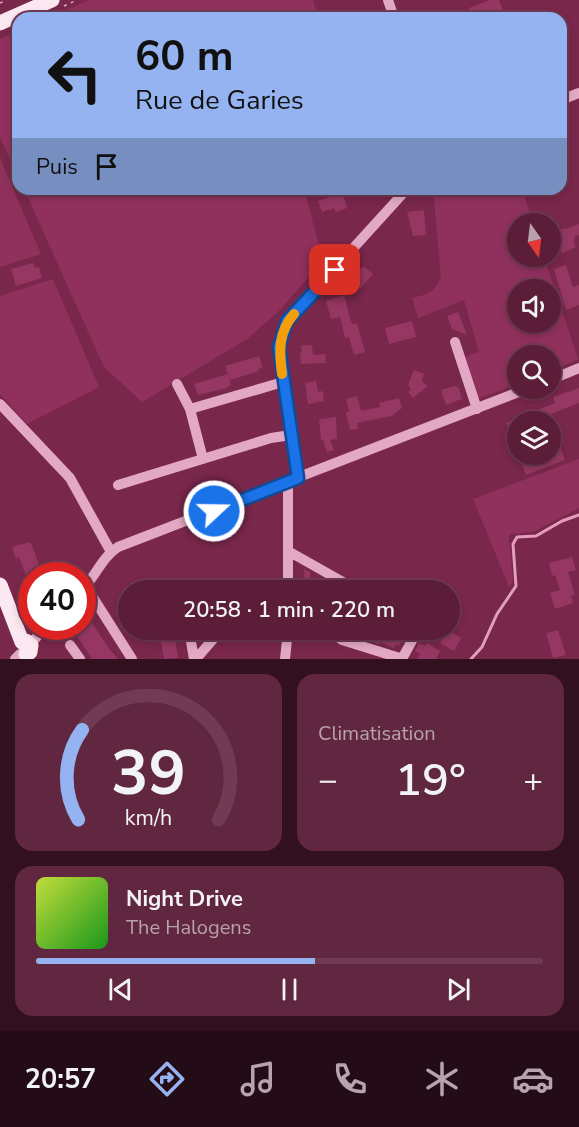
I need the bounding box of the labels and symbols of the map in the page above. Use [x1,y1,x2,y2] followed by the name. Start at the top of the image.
[507,213,561,267] north arrow
[309,244,360,295] pin
[182,479,246,543] position arrow
[18,562,96,640] speed limit sign: 40

